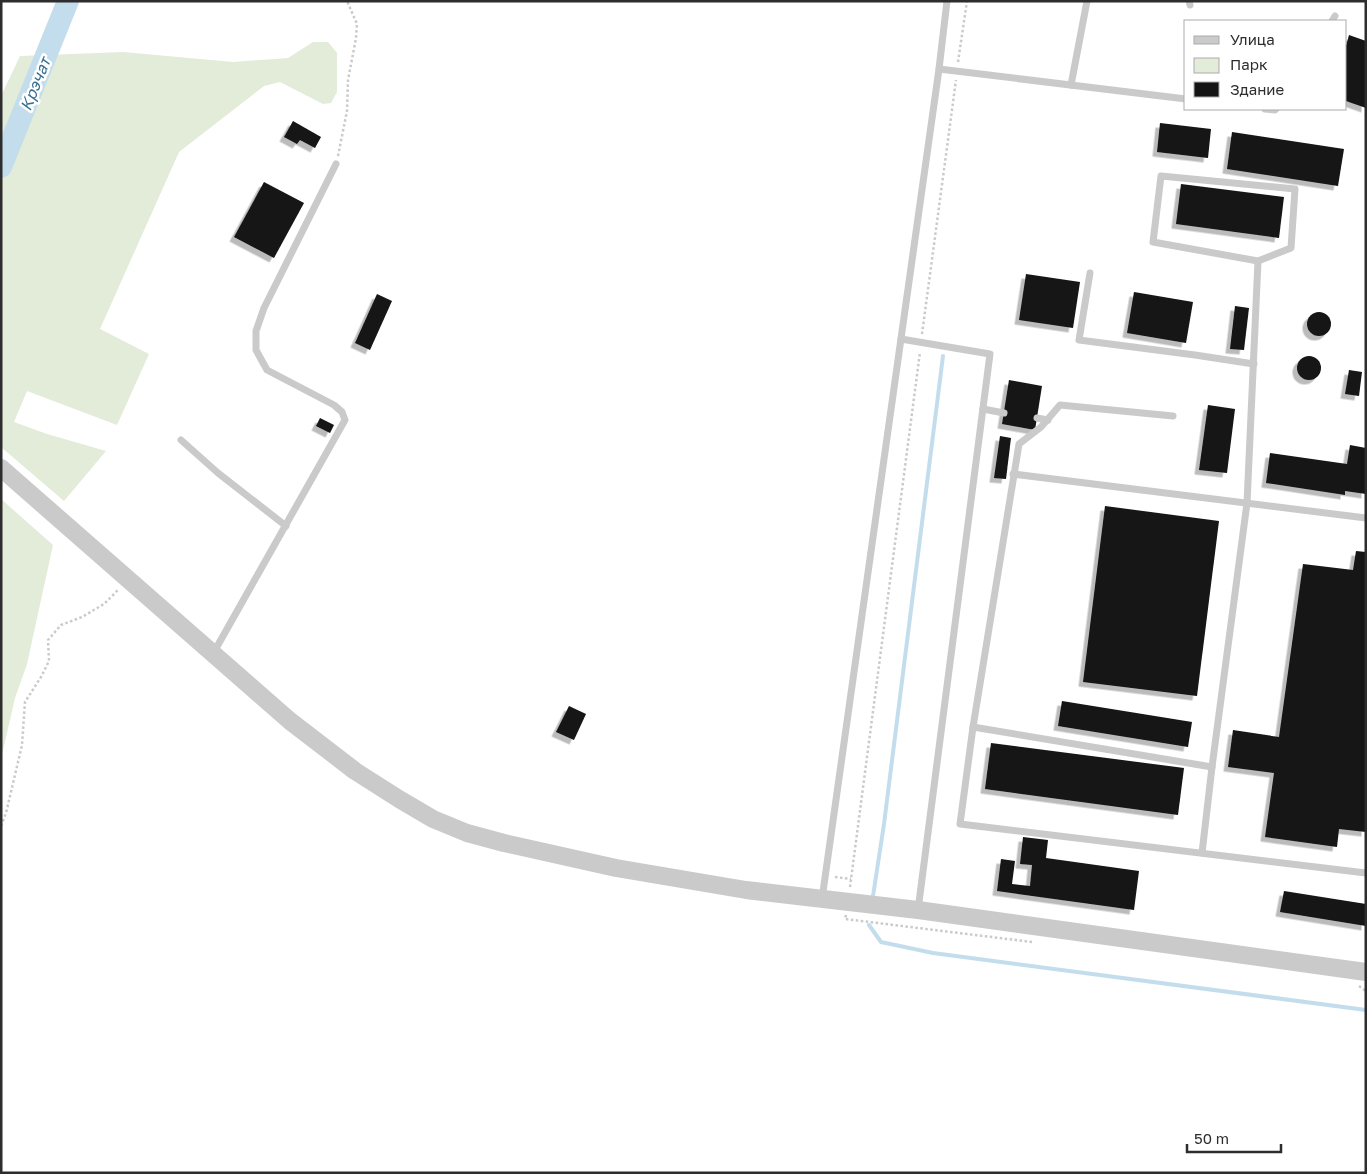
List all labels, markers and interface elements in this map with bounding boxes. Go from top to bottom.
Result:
legend [1184,20,1347,110]
text: Улица [1230,30,1275,48]
water label: Крэчат [15,53,55,113]
text: Парк [1230,55,1268,73]
text: Здание [1230,80,1284,98]
scale bar [1187,1122,1281,1154]
text: 50 m [1194,1129,1229,1147]

